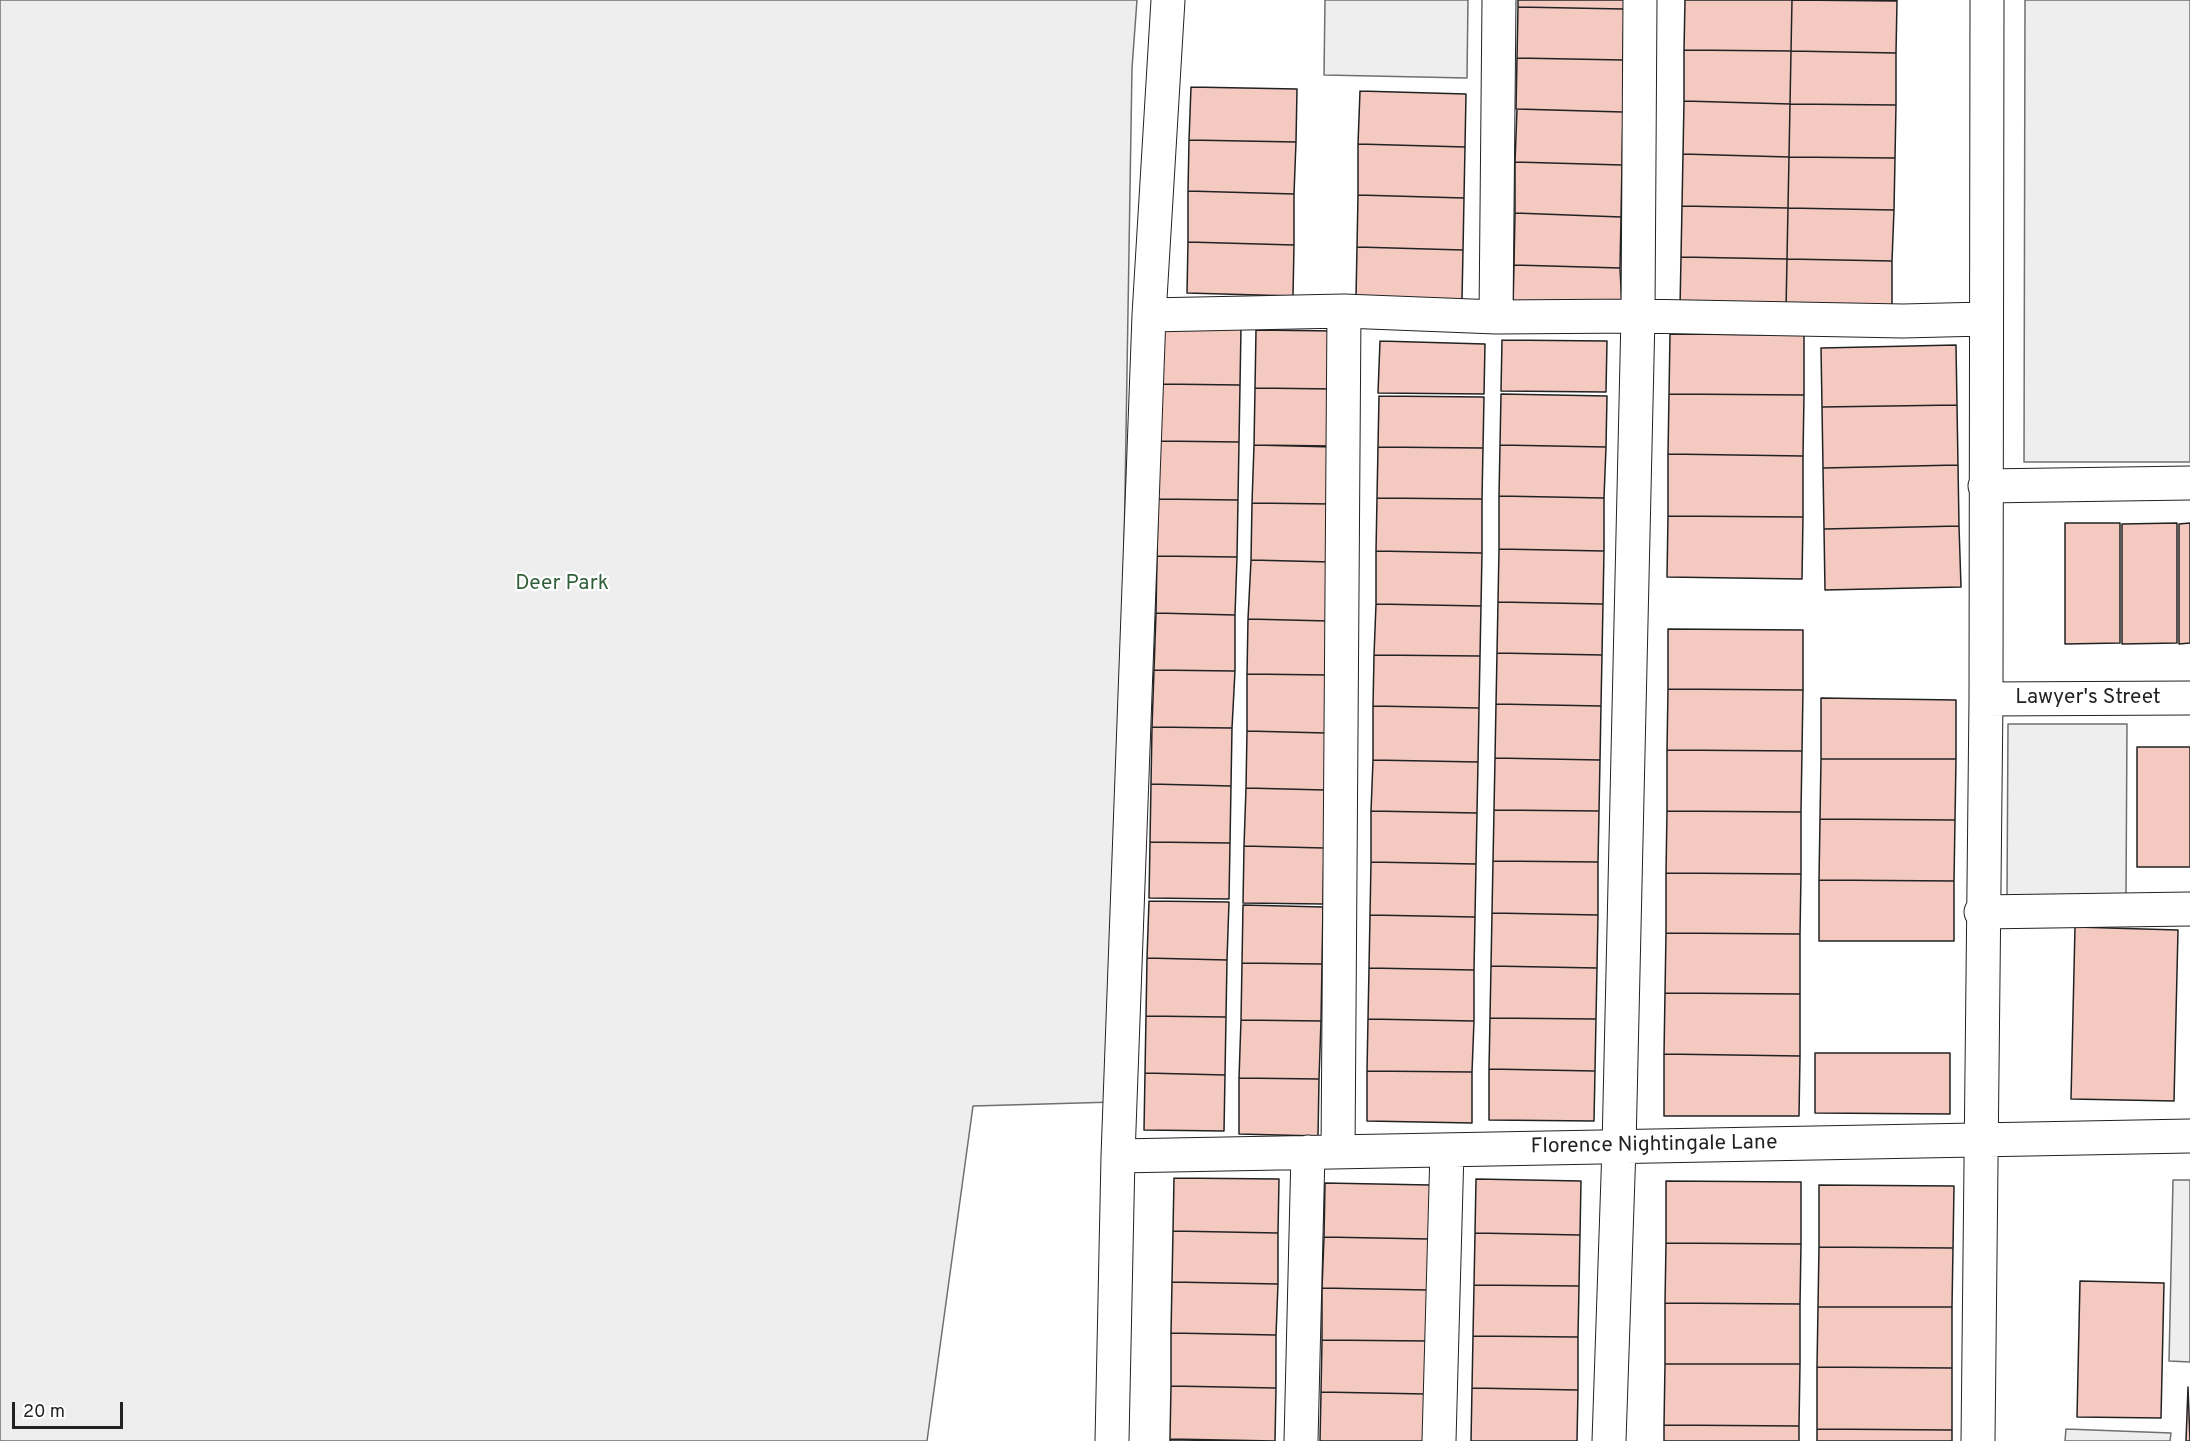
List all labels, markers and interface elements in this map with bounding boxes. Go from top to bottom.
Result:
park label: Deer Park [515,572,609,598]
street label: Lawyer's Street [2015,686,2161,712]
street label: Florence Nightingale Lane [1530,1131,1778,1161]
scale bar [15,1390,126,1428]
text: 20 m [23,1401,65,1424]

